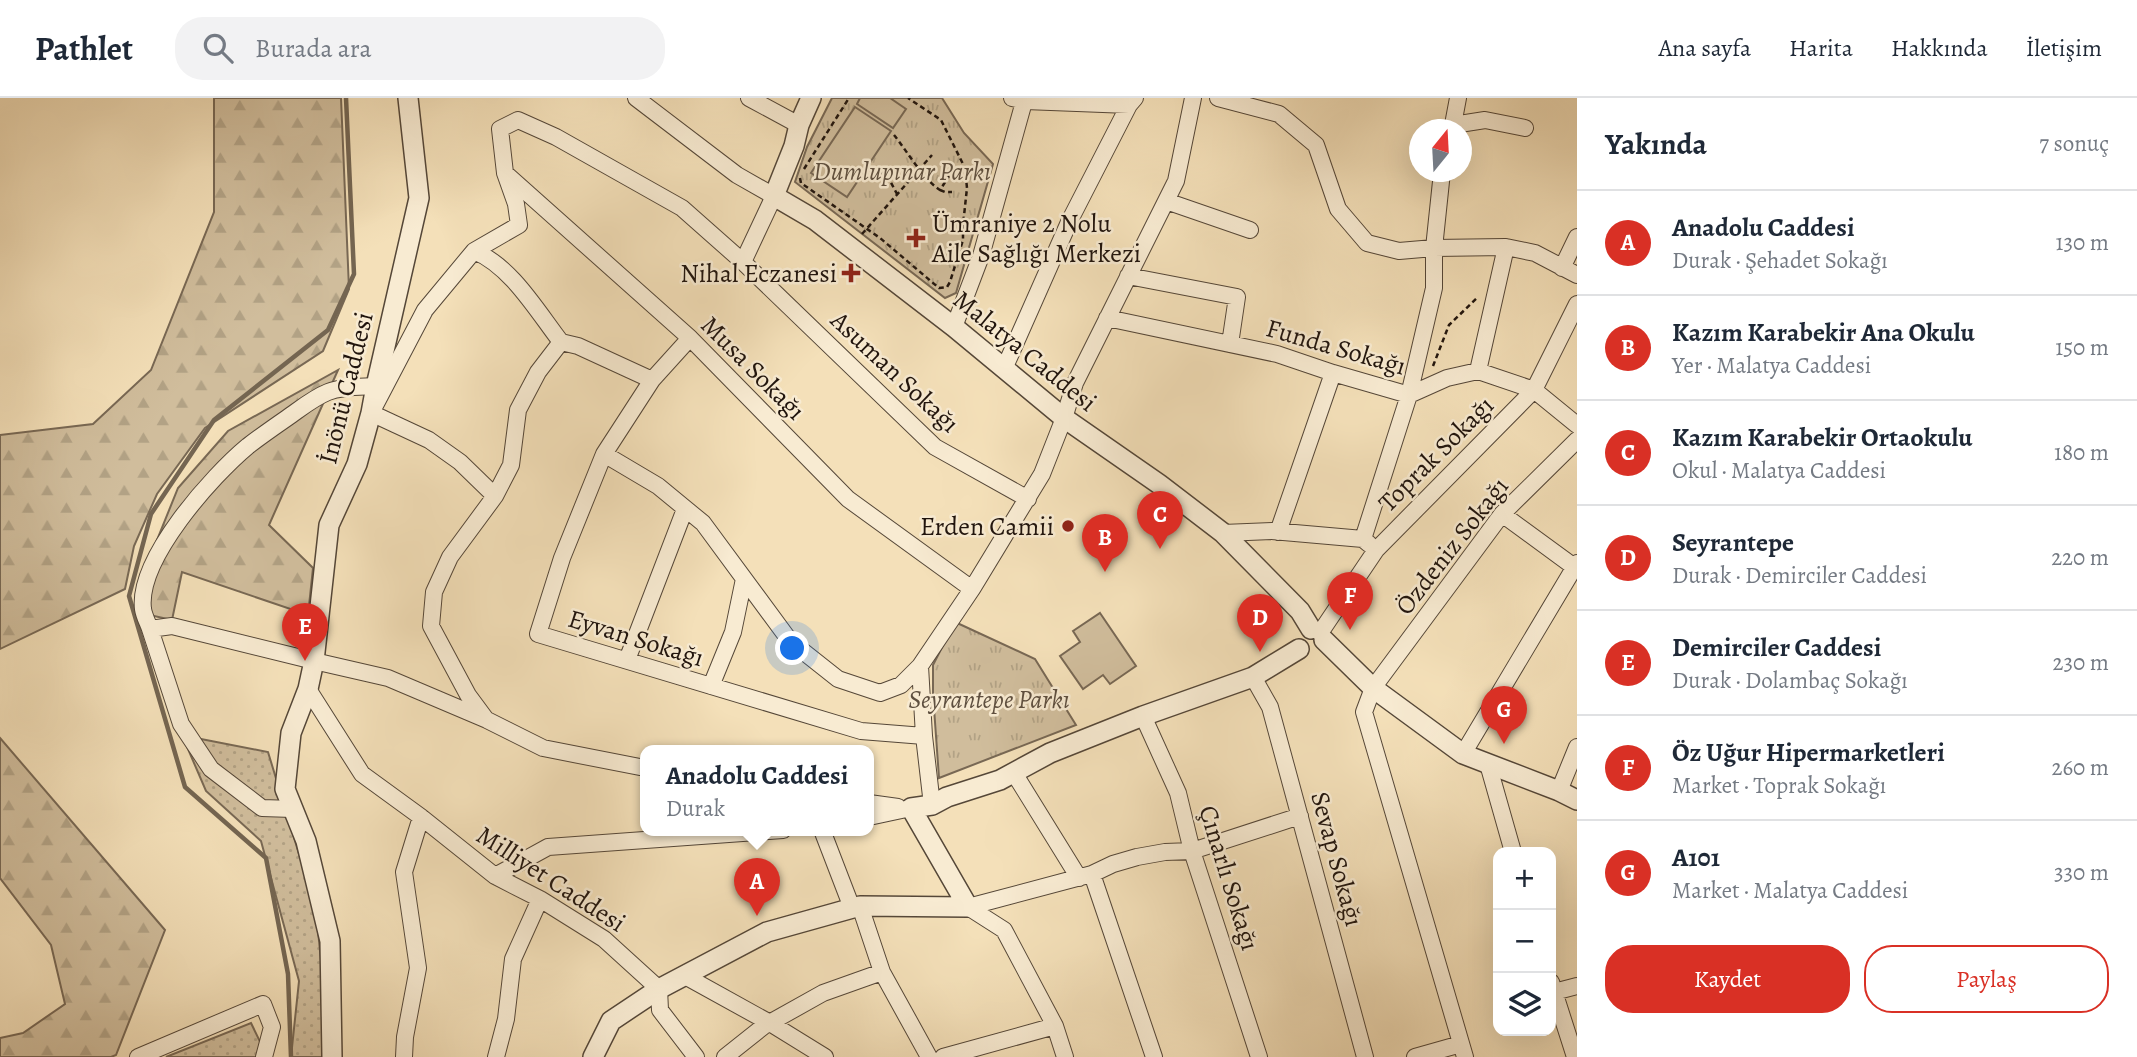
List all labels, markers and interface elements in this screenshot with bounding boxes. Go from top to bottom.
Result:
search box [175,17,665,80]
text: Pathlet [35,26,133,71]
icon: search [199,29,237,67]
text: Burada ara [255,31,372,66]
text: Ana sayfa [1659,32,1751,64]
text: Harita [1789,32,1853,64]
text: Hakkında [1891,32,1988,64]
text: İletişim [2026,32,2102,64]
north arrow [1409,119,1472,182]
text: Yakında [1605,124,1707,164]
text: 7 sonuç [2039,128,2109,159]
park label: Dumlupınar Parkı [813,154,991,189]
place label: Ümraniye 2 Nolu Aile Sağlığı Merkezi [931,206,1141,271]
text: Anadolu Caddesi [1672,210,1855,245]
text: A [1621,227,1635,258]
text: 130 m [2056,227,2109,258]
marker: Ümraniye 2 Nolu Aile Sağlığı Merkezi [906,228,926,248]
text: Durak · Şehadet Sokağı [1672,245,1888,276]
place label: Nihal Eczanesi [680,256,837,291]
marker: Nihal Eczanesi [843,265,859,281]
street label: Malatya Caddesi [946,282,1104,420]
street label: Asuman Sokağı [822,303,967,441]
street label: İnönü Caddesi [310,308,382,468]
street label: Musa Sokağı [693,308,813,428]
street label: Funda Sokağı [1262,310,1410,384]
text: Kazım Karabekir Ana Okulu [1672,315,1975,350]
text: B [1621,332,1635,363]
text: 150 m [2055,332,2109,363]
text: Yer · Malatya Caddesi [1672,350,1871,381]
street label: Toprak Sokağı [1370,388,1502,520]
text: Kazım Karabekir Ortaokulu [1672,420,1972,455]
text: C [1621,437,1635,468]
text: 180 m [2054,437,2109,468]
text: Okul · Malatya Caddesi [1672,455,1886,486]
street label: Özdeniz Sokağı [1387,470,1517,622]
pin: C [1137,491,1183,549]
place label: Erden Camii [920,509,1054,544]
pin: B [1082,514,1128,572]
marker: Erden Camii [1060,518,1076,534]
text: Seyrantepe [1672,525,1794,560]
text: D [1620,542,1636,573]
text: 220 m [2051,542,2109,573]
text: Durak · Demirciler Caddesi [1672,560,1927,591]
pin: F [1327,572,1373,630]
pin: D [1237,594,1283,652]
street label: Eyvan Sokağı [564,601,708,675]
pin: E [282,603,328,661]
text: Demirciler Caddesi [1672,630,1881,665]
your location [775,631,809,665]
text: E [1621,647,1635,678]
text: 230 m [2053,647,2109,678]
text: Durak · Dolambaç Sokağı [1672,665,1908,696]
park label: Seyrantepe Parkı [908,682,1070,717]
pin: G [1481,686,1527,744]
text: Öz Uğur Hipermarketleri [1672,735,1945,770]
popup [640,745,874,836]
text: F [1622,752,1634,783]
text: 260 m [2051,752,2109,783]
text: Anadolu Caddesi [666,758,848,793]
text: Market · Toprak Sokağı [1672,770,1886,801]
street label: Sevap Sokağı [1302,788,1372,930]
text: Durak [666,793,725,824]
street label: Çınarlı Sokağı [1190,801,1268,955]
street label: Milliyet Caddesi [470,818,632,940]
text: A101 [1672,840,1720,875]
map controls [1493,847,1556,1036]
button: + [1493,847,1556,910]
text: G [1620,857,1636,888]
text: 330 m [2054,857,2109,888]
pin: A [734,858,780,916]
text: Market · Malatya Caddesi [1672,875,1908,906]
button: − [1493,910,1556,973]
button: Kaydet [1605,945,1850,1013]
button: Paylaş [1864,945,2109,1013]
button: layers [1493,973,1556,1036]

